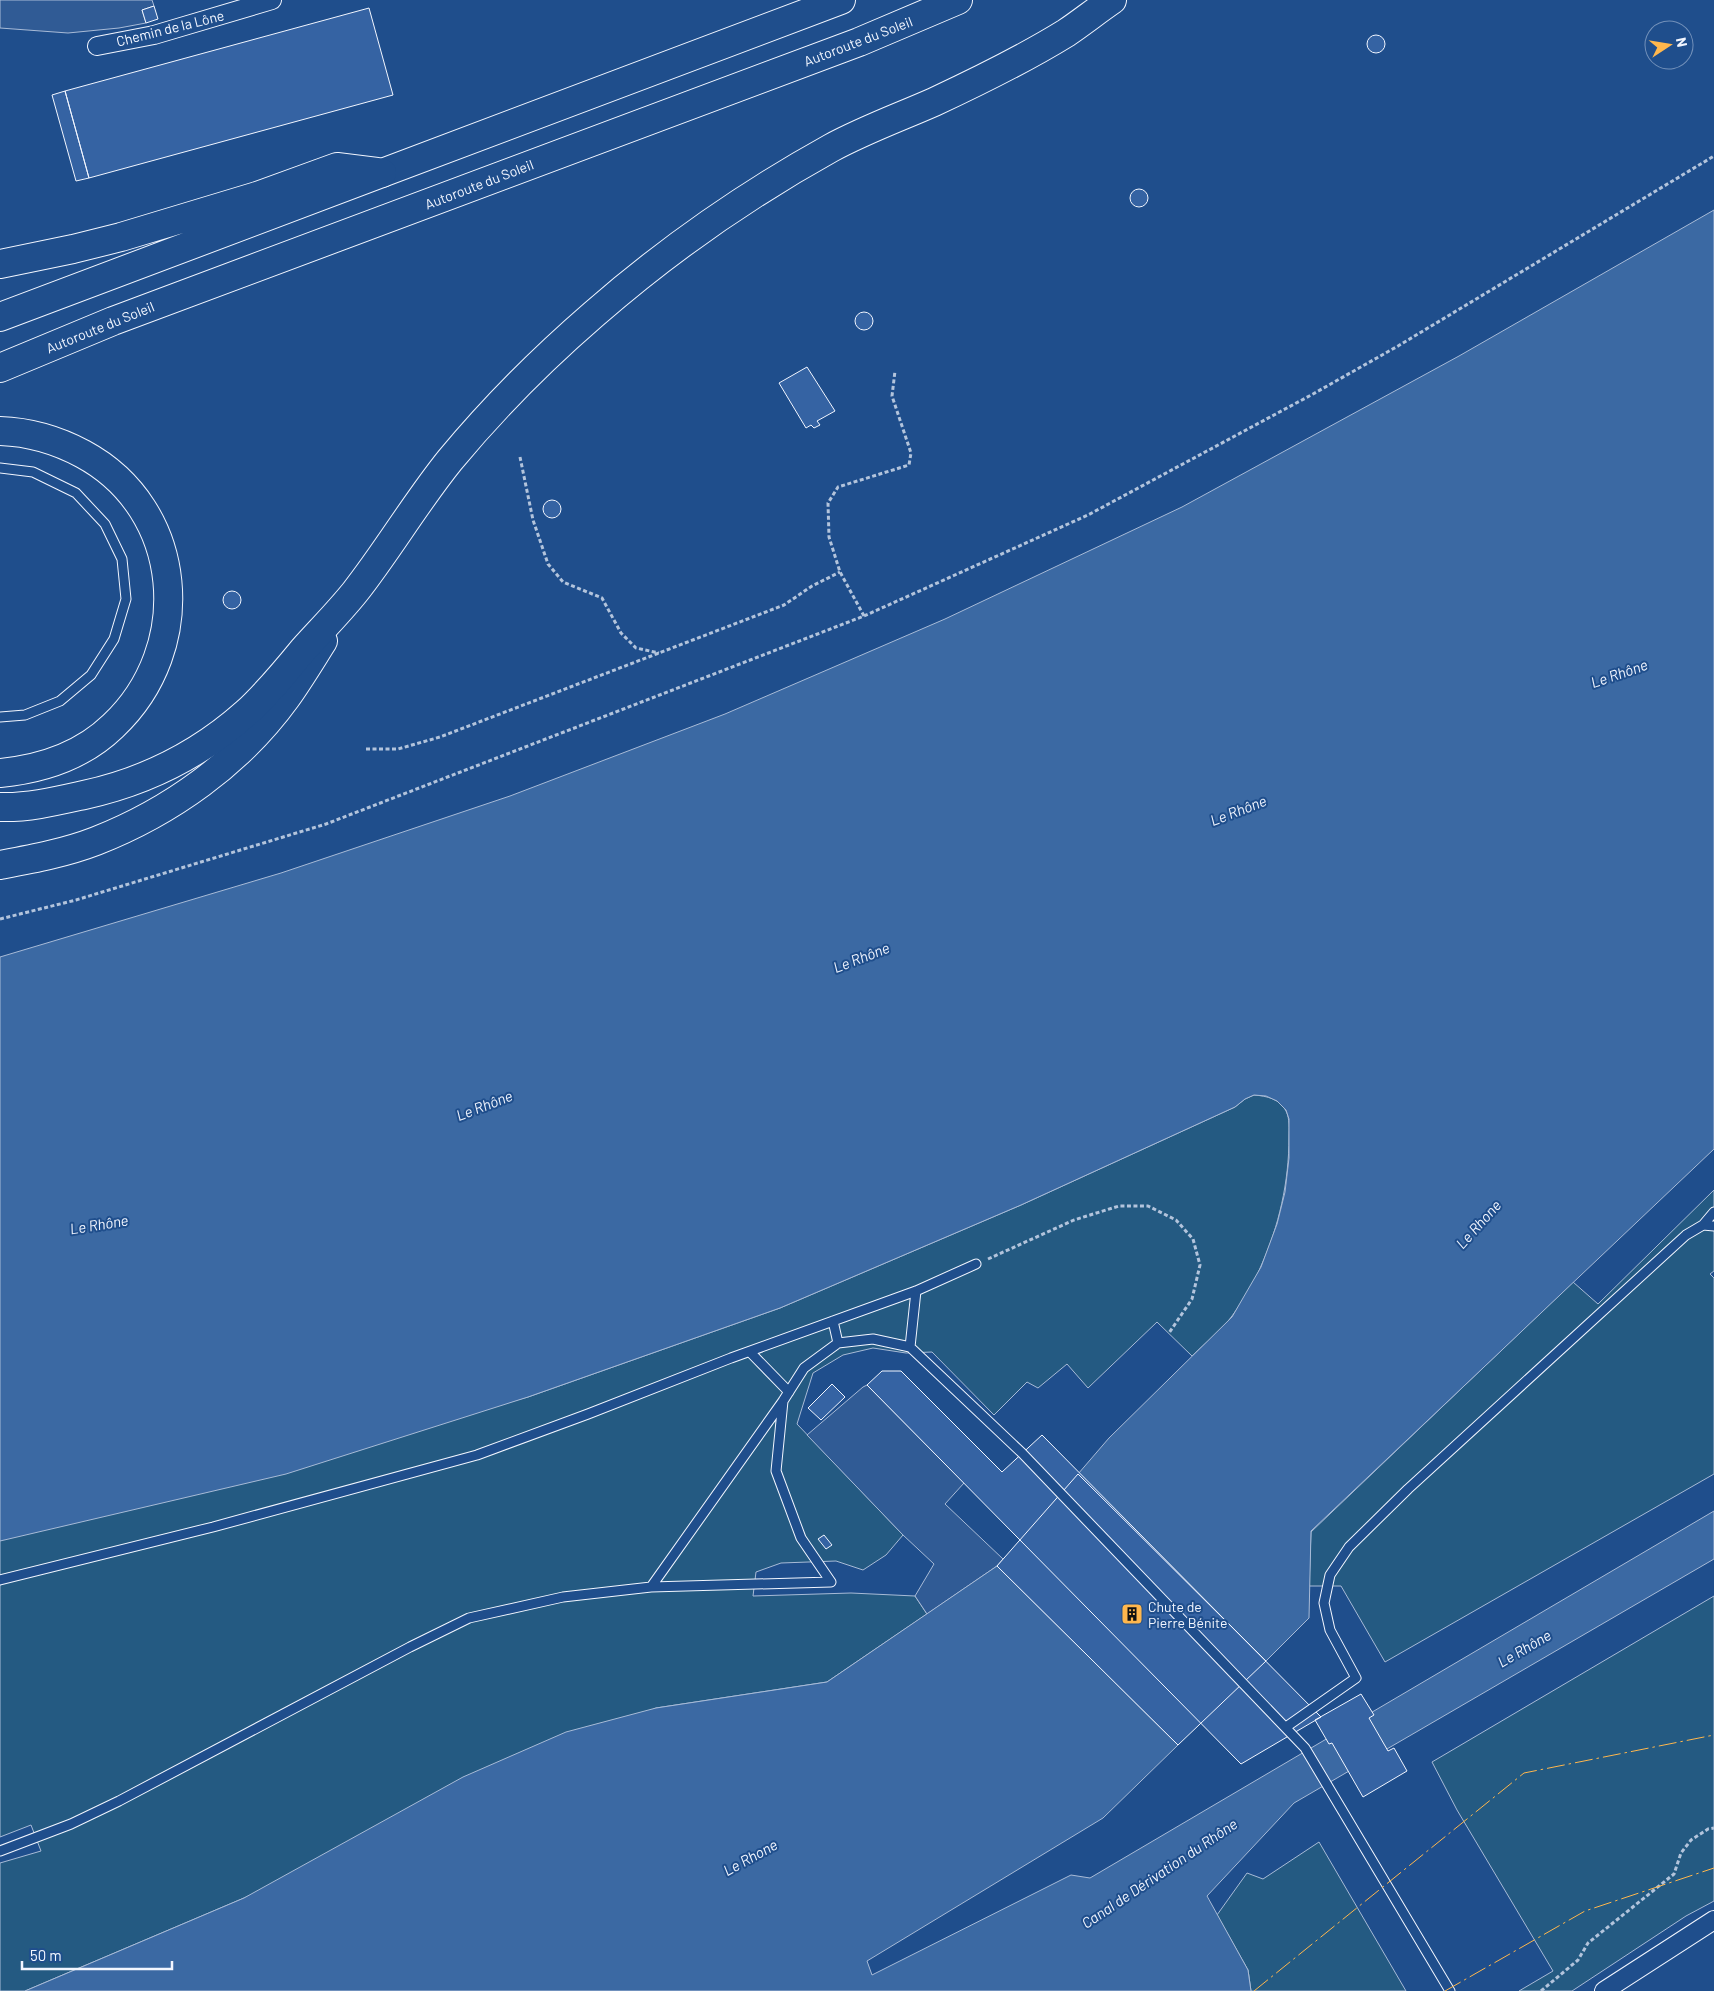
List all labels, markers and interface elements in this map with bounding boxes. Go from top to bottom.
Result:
street label: Chemin de la Lône [114,6,226,50]
street label: Autoroute du Soleil [801,12,915,70]
north arrow [1644,20,1694,70]
text: N [1673,36,1691,49]
street label: Autoroute du Soleil [422,155,536,213]
street label: Autoroute du Soleil [43,298,157,356]
water label: Le Rhône [1588,655,1650,691]
water label: Le Rhône [1207,791,1269,829]
water label: Le Rhône [830,938,892,976]
water label: Le Rhône [453,1086,515,1124]
water label: Le Rhone [1452,1196,1505,1252]
water label: Le Rhône [69,1210,130,1237]
place label: Chute de Pierre Bénite [1148,1598,1227,1631]
building icon: Chute de Pierre Bénite [1120,1602,1144,1626]
water label: Le Rhône [1494,1625,1554,1671]
water label: Canal de Dérivation du Rhône [1078,1814,1240,1932]
water label: Le Rhone [720,1835,780,1879]
scale bar [22,1938,172,1970]
text: 50 m [30,1946,62,1964]

